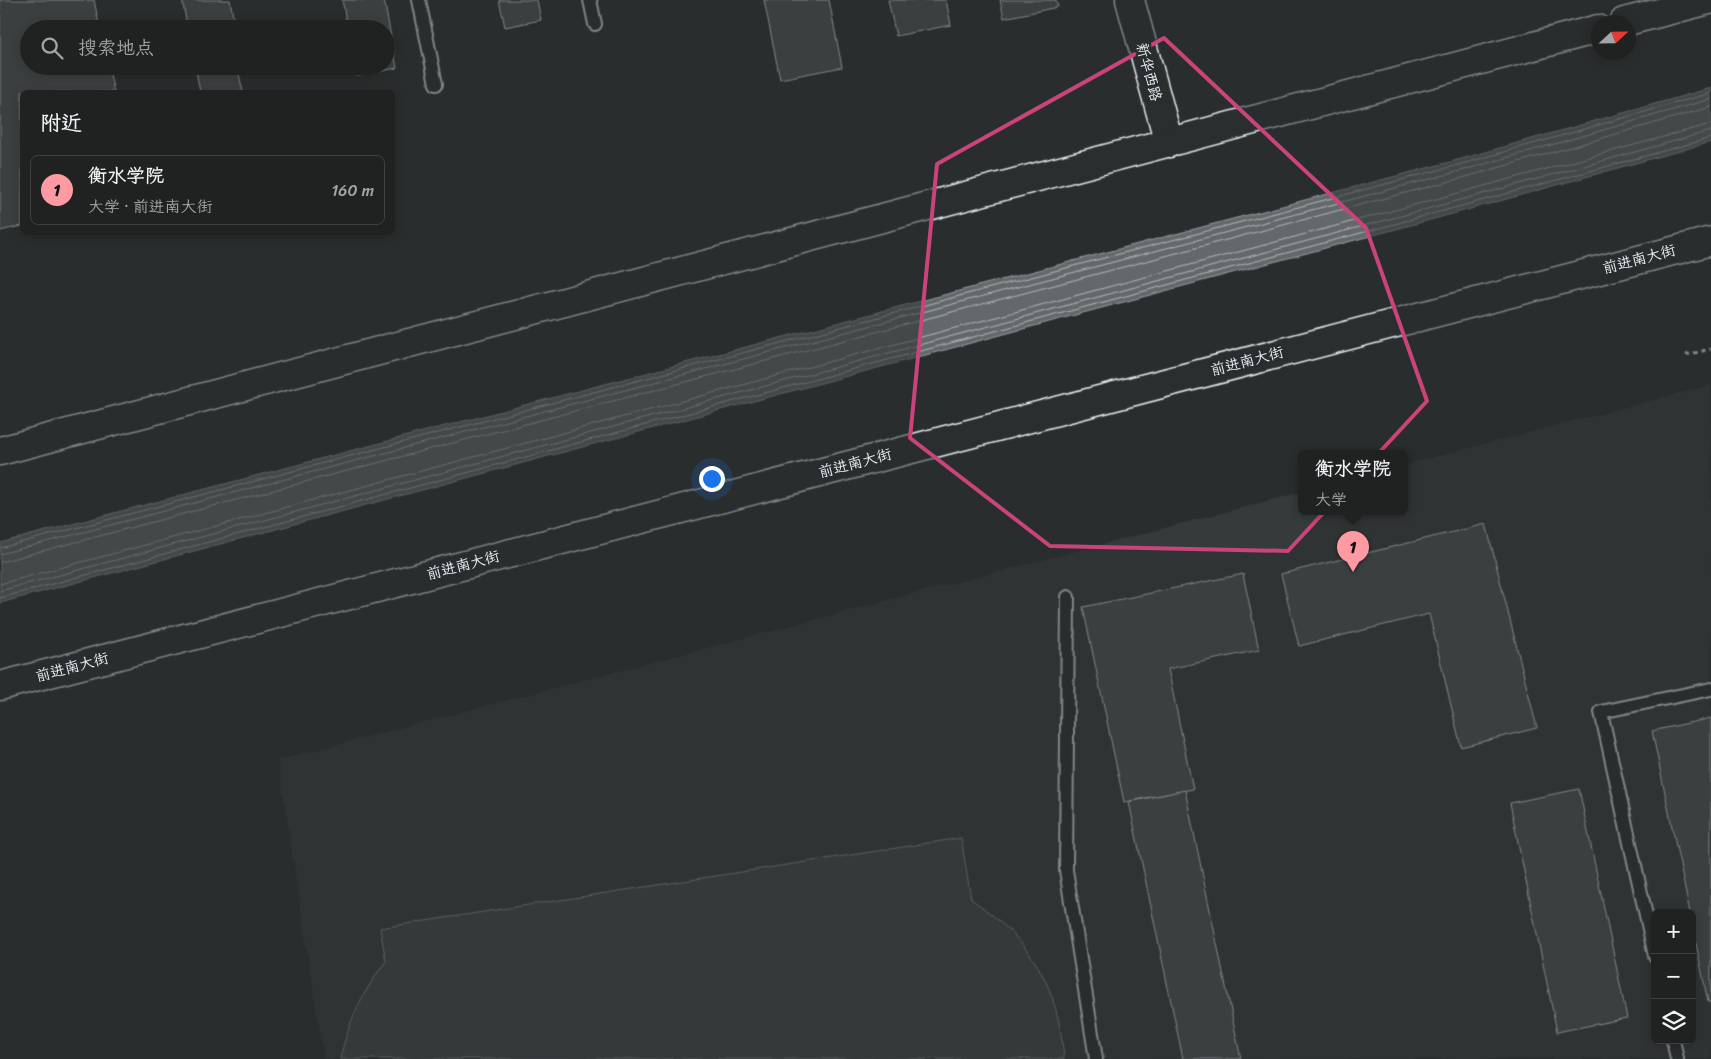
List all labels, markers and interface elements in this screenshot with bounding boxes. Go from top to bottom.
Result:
north arrow [1591,15,1636,60]
search box [20,20,395,75]
text: 搜索地点 [78,31,154,64]
icon: search [38,34,66,62]
street label: 新华西路 [1129,40,1169,104]
text: 附近 [40,104,82,142]
text: 衡水学院 [88,159,164,192]
text: 1 [54,176,60,205]
text: 160 m [331,176,374,205]
text: 大学 · 前进南大街 [88,192,213,221]
street label: 前进南大街 [1599,237,1679,281]
street label: 前进南大街 [1207,339,1287,383]
street label: 前进南大街 [815,441,895,485]
popup [1298,450,1408,515]
text: 衡水学院 [1315,452,1391,485]
your location [699,466,725,492]
text: 大学 [1315,485,1347,514]
pin: 1 [1337,531,1369,572]
street label: 前进南大街 [423,543,503,587]
street label: 前进南大街 [32,645,112,689]
map controls [1651,909,1696,1044]
button: + [1651,909,1696,954]
button: − [1651,954,1696,999]
button: layers [1651,999,1696,1044]

